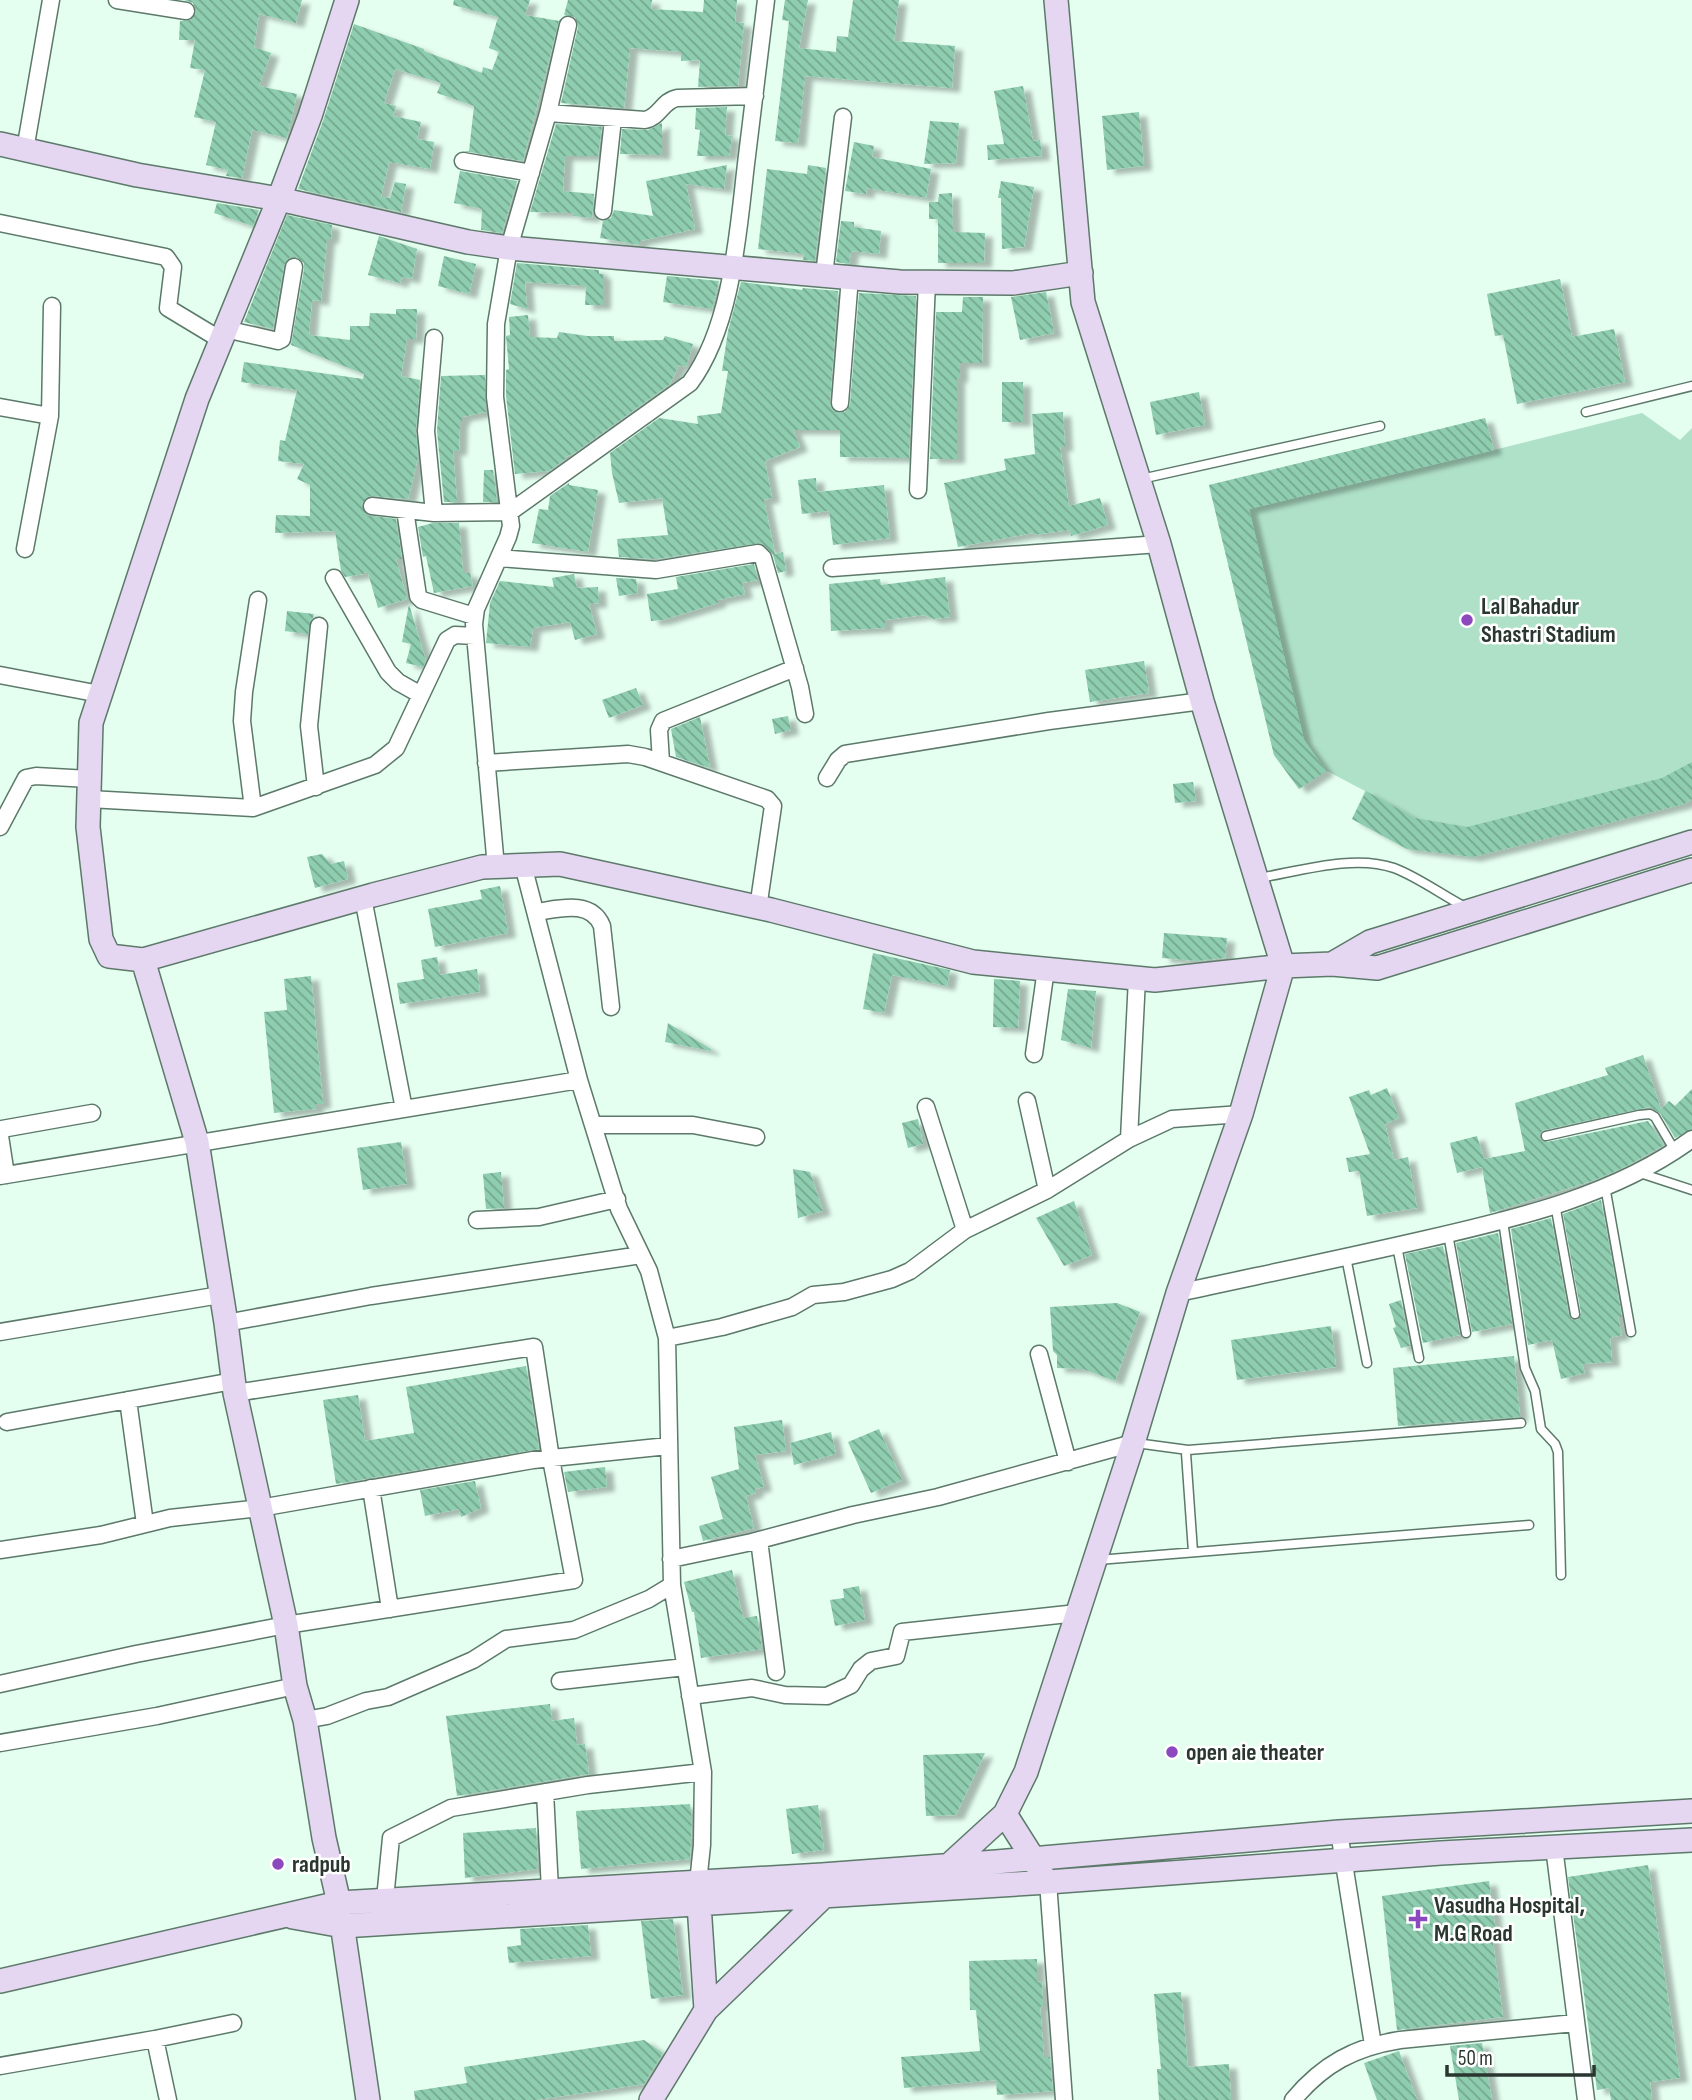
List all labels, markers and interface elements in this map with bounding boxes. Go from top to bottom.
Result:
place label: Lal Bahadur Shastri Stadium [1481,592,1616,649]
marker: Lal Bahadur Shastri Stadium [1459,612,1475,628]
place label: open aie theater [1186,1738,1325,1767]
marker: open aie theater [1164,1744,1180,1760]
place label: radpub [292,1850,351,1879]
marker: radpub [270,1856,286,1872]
place label: Vasudha Hospital, M.G Road [1434,1891,1585,1948]
marker: Vasudha Hospital, M.G Road [1408,1909,1428,1929]
scale bar [1447,2034,1594,2078]
text: 50 m [1458,2046,1493,2071]

